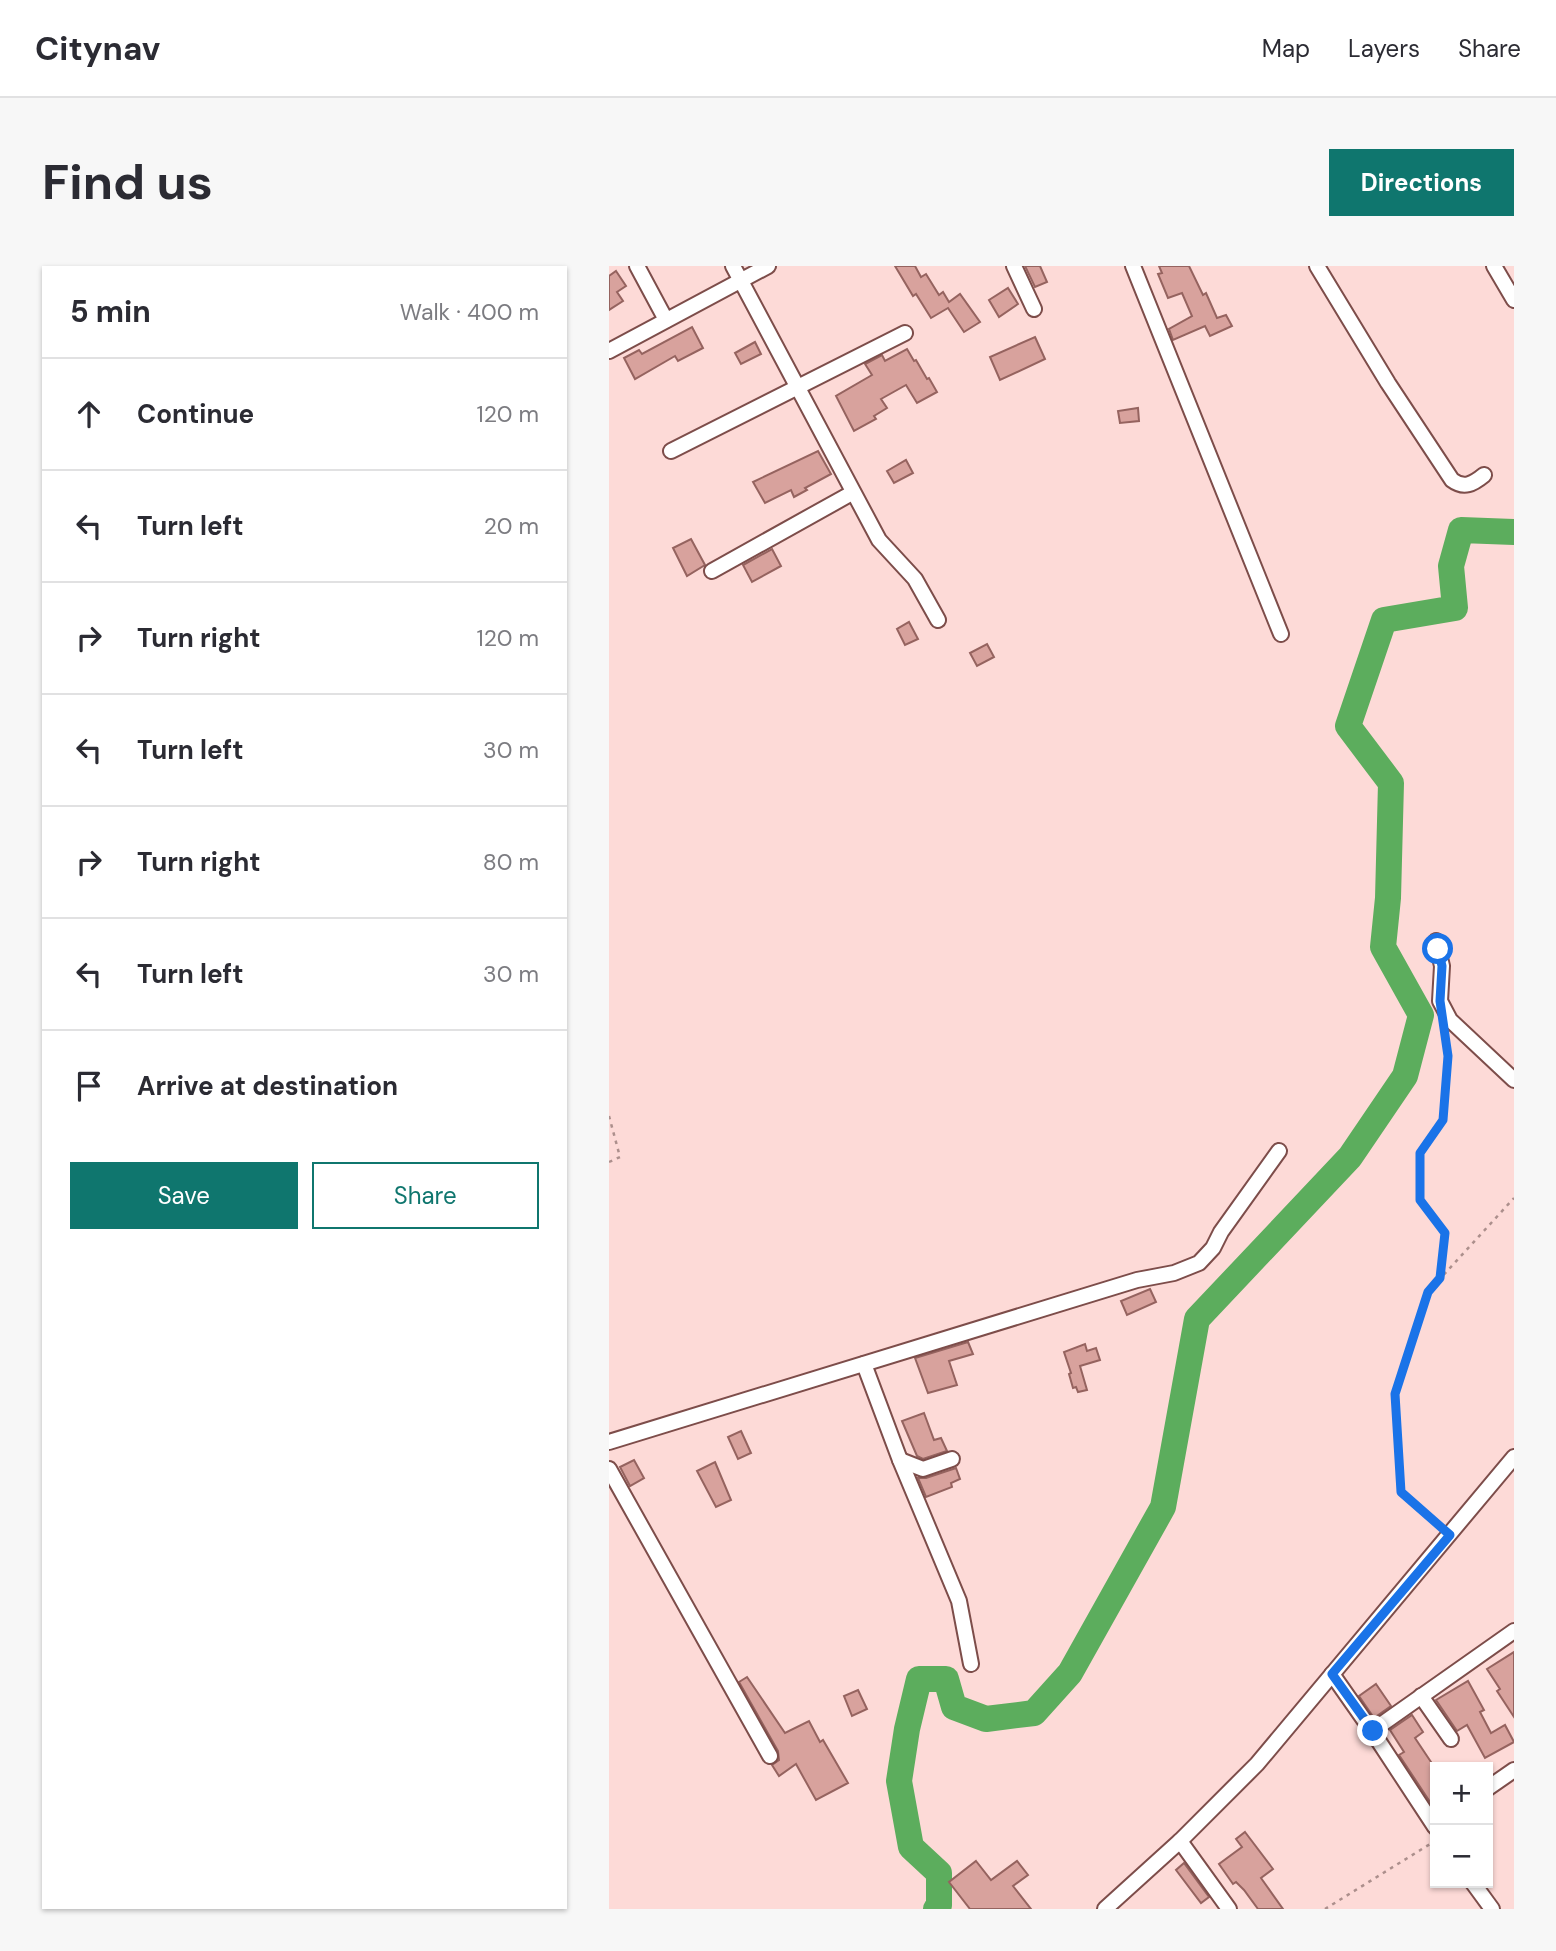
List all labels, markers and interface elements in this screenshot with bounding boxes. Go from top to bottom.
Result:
text: Citynav [35,27,160,70]
text: Map [1262,33,1310,64]
text: Layers [1348,33,1420,64]
text: Share [1458,33,1521,64]
button: Directions [1329,149,1514,216]
text: Find us [42,150,213,214]
text: 5 min [70,292,151,331]
text: Walk · 400 m [400,297,539,327]
icon: ahead [70,395,108,433]
text: Continue [137,397,254,431]
text: 120 m [476,399,539,429]
icon: left [70,507,108,545]
text: Turn left [137,509,244,543]
text: 20 m [484,511,539,541]
icon: right [70,619,108,657]
text: Turn right [137,621,261,655]
text: 120 m [476,623,539,653]
icon: left [70,731,108,769]
text: Turn left [137,733,244,767]
text: 30 m [483,735,539,765]
icon: right [70,843,108,881]
text: Turn right [137,845,261,879]
text: 80 m [483,847,539,877]
route start [1422,933,1453,964]
icon: left [70,955,108,993]
text: Turn left [137,957,244,991]
text: 30 m [483,959,539,989]
icon: arrive [70,1067,108,1105]
text: Arrive at destination [137,1069,398,1103]
button: Save [70,1162,298,1229]
button: Share [312,1162,539,1229]
route end [1357,1715,1388,1746]
map controls [1430,1762,1493,1888]
button: + [1430,1762,1493,1825]
button: − [1430,1825,1493,1888]

